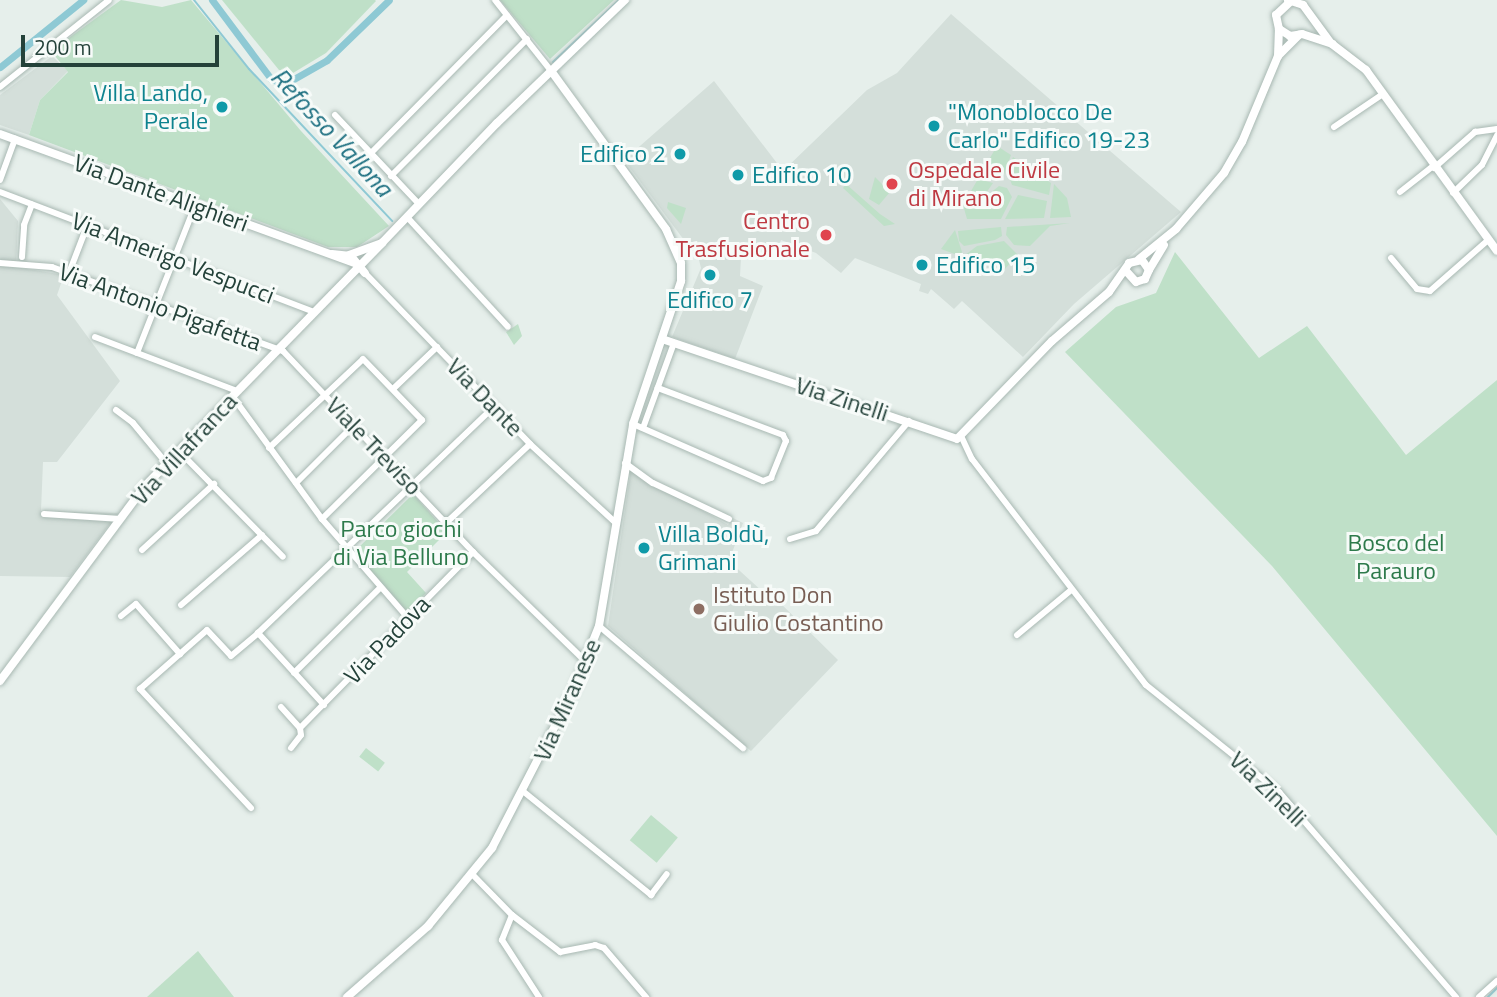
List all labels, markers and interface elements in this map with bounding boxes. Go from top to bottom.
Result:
scale bar [24,21,222,65]
text: 200 m [34,31,91,63]
water label: Refosso Vallona [265,61,399,203]
place label: Villa Lando, Perale [93,79,208,135]
place label: "Monoblocco De Carlo" Edifico 19-23 [948,98,1150,154]
marker: Villa Lando, Perale [214,99,230,115]
marker: "Monoblocco De Carlo" Edifico 19-23 [926,118,942,134]
place label: Edifico 2 [580,140,666,168]
marker: Edifico 2 [672,146,688,162]
street label: Via Dante Alighieri [70,148,252,238]
place label: Ospedale Civile di Mirano [908,156,1060,212]
place label: Edifico 10 [752,161,851,189]
marker: Edifico 10 [730,167,746,183]
marker: Ospedale Civile di Mirano [882,174,902,194]
street label: Via Amerigo Vespucci [68,206,278,310]
place label: Centro Trasfusionale [676,207,810,263]
marker: Centro Trasfusionale [816,225,836,245]
place label: Edifico 15 [936,251,1035,279]
street label: Via Antonio Pigafetta [55,257,265,357]
marker: Edifico 15 [914,257,930,273]
marker: Edifico 7 [702,267,718,283]
place label: Edifico 7 [667,286,753,314]
street label: Via Dante [441,352,529,442]
street label: Via Zinelli [792,370,892,428]
street label: Via Villafranca [125,387,243,511]
street label: Viale Treviso [320,391,428,501]
park label: Parco giochi di Via Belluno [333,515,469,571]
place label: Villa Boldù, Grimani [658,520,769,576]
park label: Bosco del Parauro [1347,529,1445,585]
marker: Villa Boldù, Grimani [636,540,652,556]
place label: Istituto Don Giulio Costantino [713,581,884,637]
street label: Via Padova [338,590,436,690]
marker: Istituto Don Giulio Costantino [691,601,707,617]
street label: Via Miranese [527,635,607,765]
street label: Via Zinelli [1223,745,1313,833]

